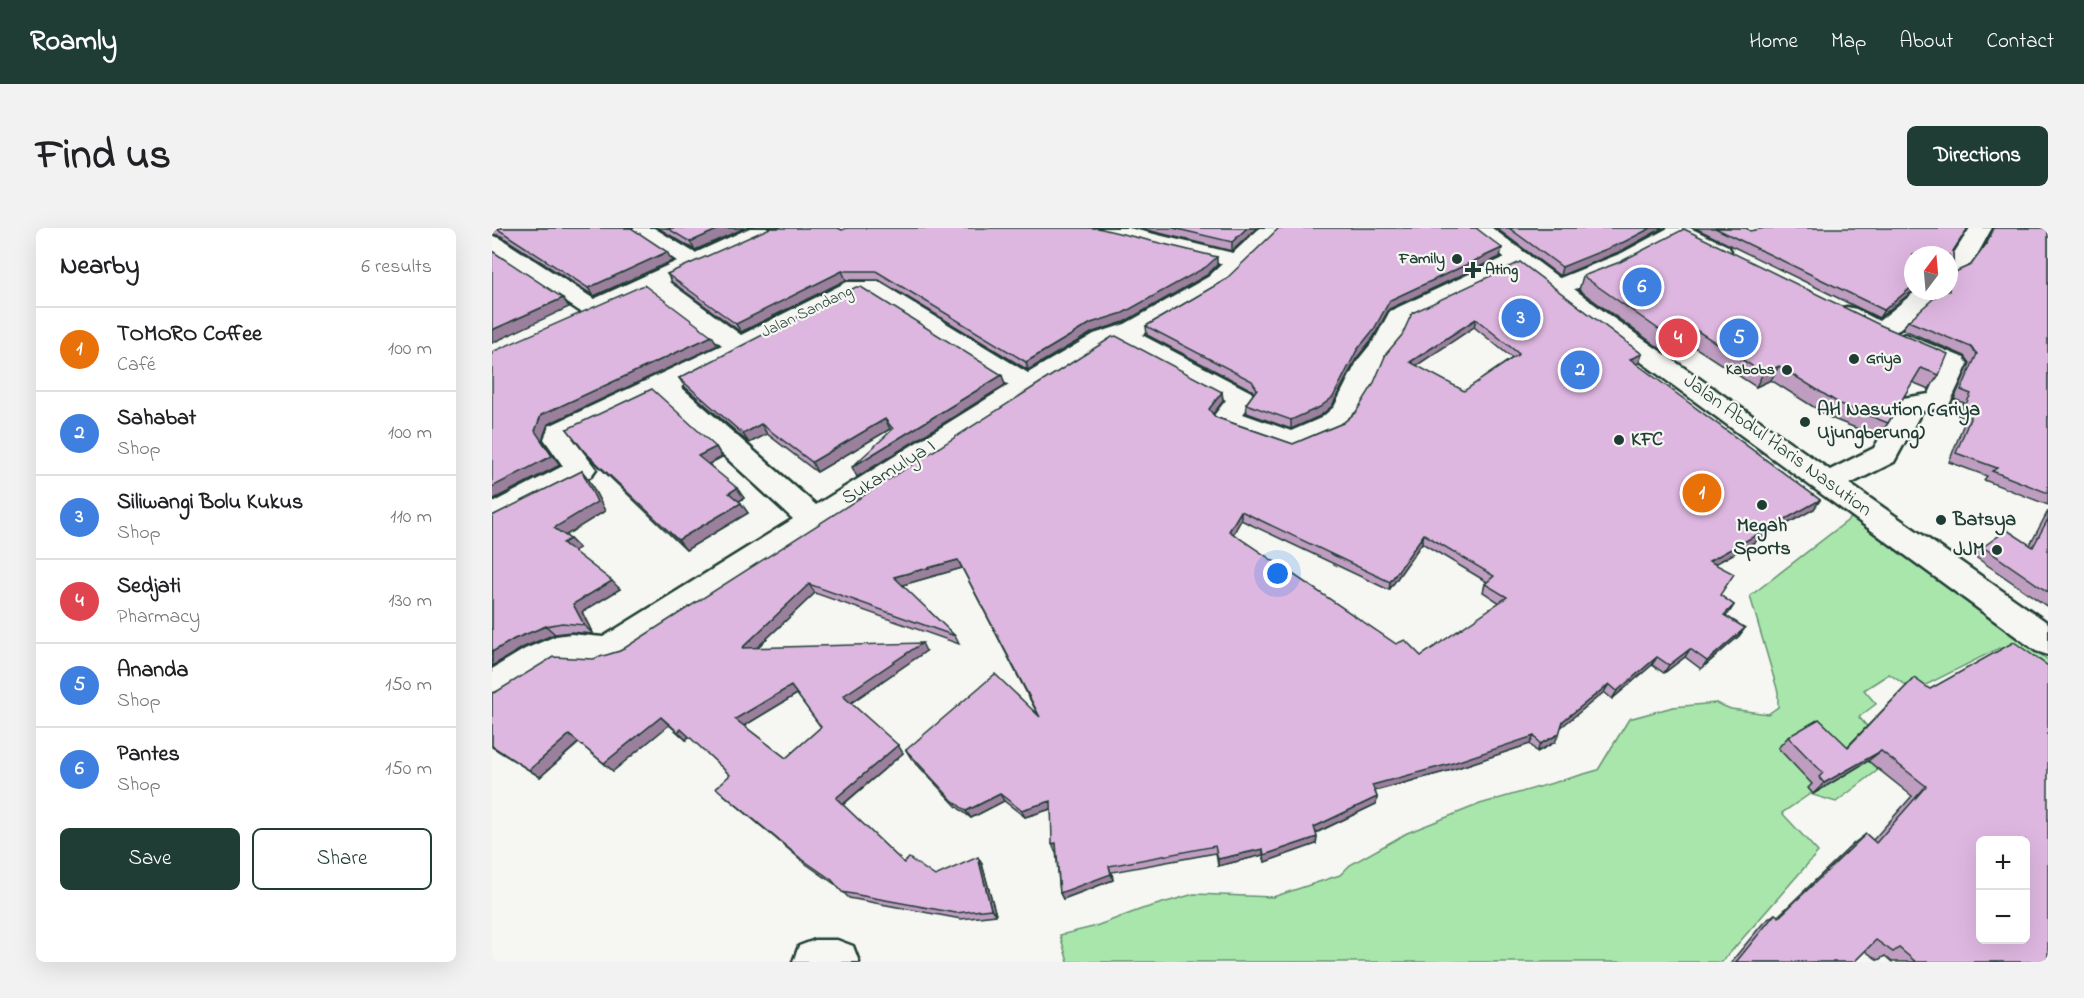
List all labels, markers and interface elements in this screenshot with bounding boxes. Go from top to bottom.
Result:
text: Roamly [30,22,117,63]
text: Home [1749,27,1798,57]
text: Map [1831,27,1866,57]
text: About [1899,27,1953,57]
text: Contact [1986,27,2054,57]
text: Find us [36,126,171,187]
button: Directions [1907,126,2048,186]
north arrow [1904,246,1958,300]
place label: Family [1398,247,1445,272]
text: Nearby [60,248,139,286]
marker: Family [1450,252,1464,266]
text: 6 results [361,253,432,282]
place label: Ating [1485,258,1518,283]
marker: Ating [1466,263,1480,277]
pin: 6 [1622,264,1662,310]
street label: Jalan Sandang [757,279,857,345]
pin: 3 [1502,296,1540,340]
pin: 4 [1658,316,1698,360]
pin: 5 [1720,316,1758,360]
text: TOMORO Coffee [117,319,262,351]
text: 1 [76,335,83,364]
text: 100 m [388,335,432,364]
place label: Griya [1866,347,1902,372]
pin: 2 [1560,348,1600,392]
text: Café [117,351,156,380]
marker: Griya [1847,352,1861,366]
place label: Kabobs [1726,358,1775,382]
marker: Kabobs [1780,363,1794,377]
street label: Jalan Abdul Haris Nasution [1677,367,1878,525]
place label: AH Nasution (Griya Ujungberung) [1817,396,1980,449]
text: Sahabat [117,403,196,435]
marker: AH Nasution (Griya Ujungberung) [1798,415,1812,429]
text: 2 [75,419,84,448]
text: 100 m [388,419,432,448]
place label: KFC [1631,426,1663,455]
street label: Sukamulya I [837,433,941,513]
marker: KFC [1612,433,1626,447]
text: Shop [117,435,161,464]
pin: 1 [1682,470,1722,516]
text: Siliwangi Bolu Kukus [117,487,303,519]
marker: Megah Sports [1755,498,1769,512]
text: 3 [75,503,84,532]
text: 110 m [390,503,432,532]
place label: Batsya [1952,506,2016,536]
place label: Megah Sports [1733,512,1791,564]
marker: Batsya [1934,513,1948,527]
text: Shop [117,519,161,548]
place label: JJM [1953,536,1985,565]
marker: JJM [1990,543,2004,557]
your location [1263,559,1292,588]
text: Sedjati [117,571,181,603]
text: 4 [75,587,84,616]
text: 130 m [388,587,432,616]
text: Pharmacy [117,603,200,632]
text: Ananda [117,655,188,687]
text: 5 [74,671,85,700]
text: 150 m [385,671,432,700]
text: Shop [117,687,161,716]
text: Pantes [117,739,180,771]
text: 6 [75,755,84,784]
text: 150 m [385,755,432,784]
text: Shop [117,771,161,800]
button: Save [60,828,240,890]
button: Share [252,828,432,890]
map controls [1976,836,2030,944]
button: + [1976,836,2030,890]
button: − [1976,890,2030,944]

